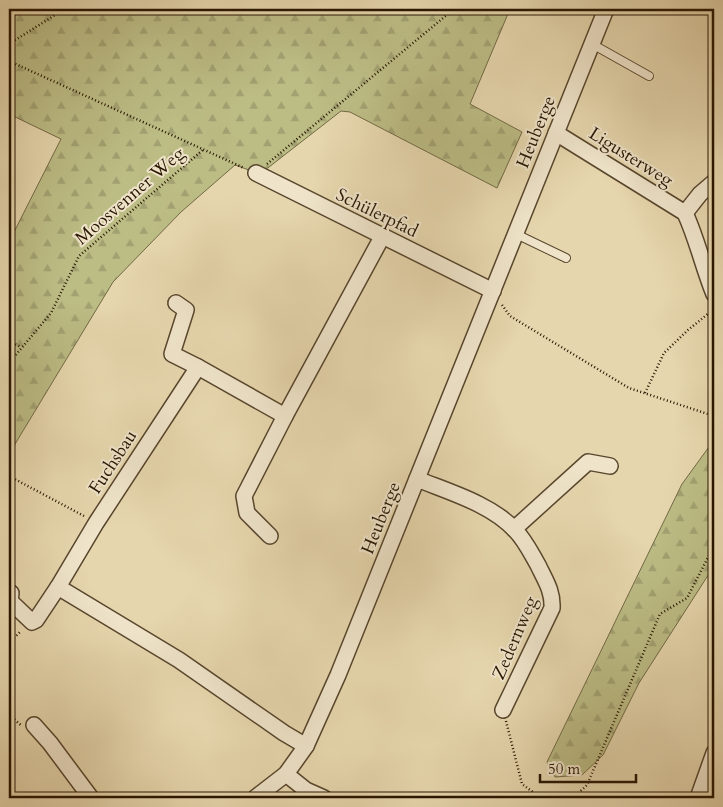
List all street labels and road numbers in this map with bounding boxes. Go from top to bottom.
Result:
street label: Heuberge [510,92,562,172]
street label: Ligusterweg [584,121,679,193]
street label: Moosvenner Weg [70,141,191,251]
street label: Schülerpfad [332,182,423,244]
street label: Fuchsbau [83,425,143,499]
street label: Heuberge [355,478,407,558]
street label: Zedernweg [486,592,544,684]

